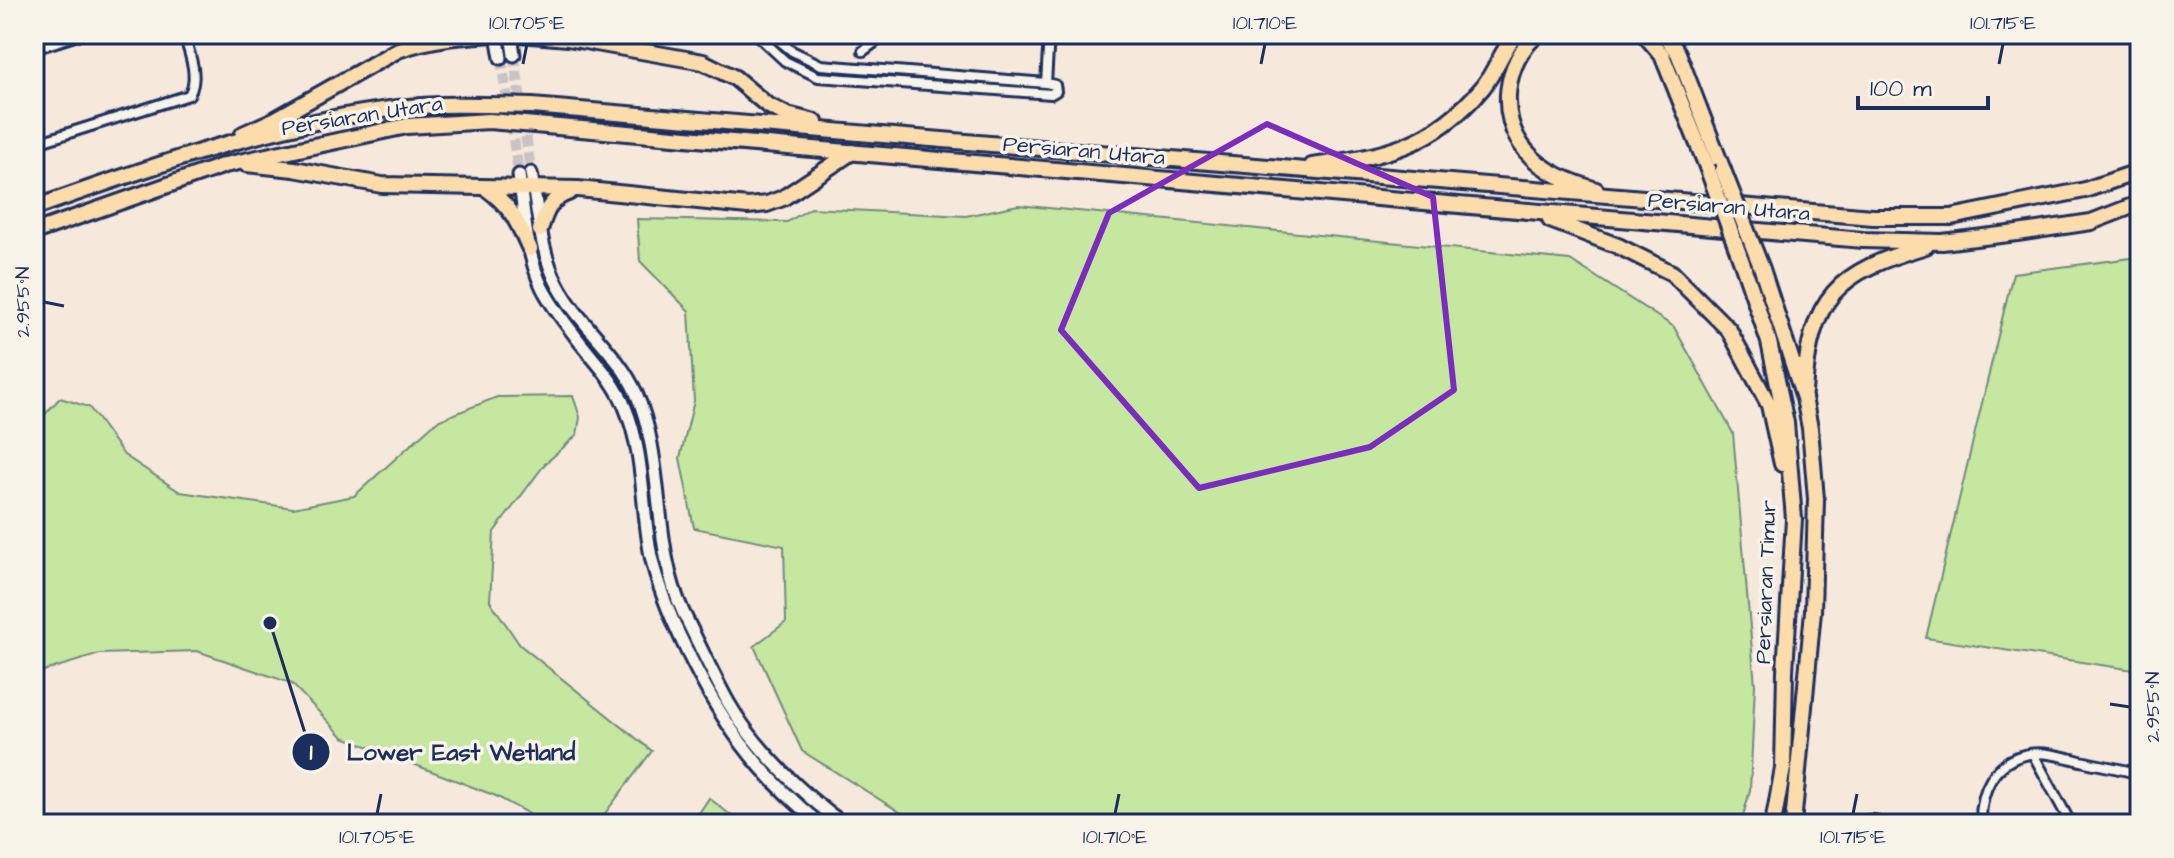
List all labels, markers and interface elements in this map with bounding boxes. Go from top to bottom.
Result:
text: 101.705°E [489,9,565,37]
text: 101.710°E [1233,9,1297,37]
text: 101.715°E [1970,9,2036,37]
scale bar [1858,60,1988,110]
text: 100 m [1870,72,1932,106]
street label: Persiaran Utara [279,88,445,144]
street label: Persiaran Utara [1002,128,1166,174]
street label: Persiaran Utara [1647,184,1811,230]
text: 2.955°N [9,267,37,337]
street label: Persiaran Timur [1748,499,1784,665]
text: 2.955°N [2139,672,2167,742]
callout: Lower East Wetland [291,728,592,776]
text: 1 [309,736,313,770]
text: Lower East Wetland [347,736,576,770]
text: 101.705°E [339,823,415,851]
text: 101.710°E [1083,823,1147,851]
text: 101.715°E [1820,823,1886,851]

